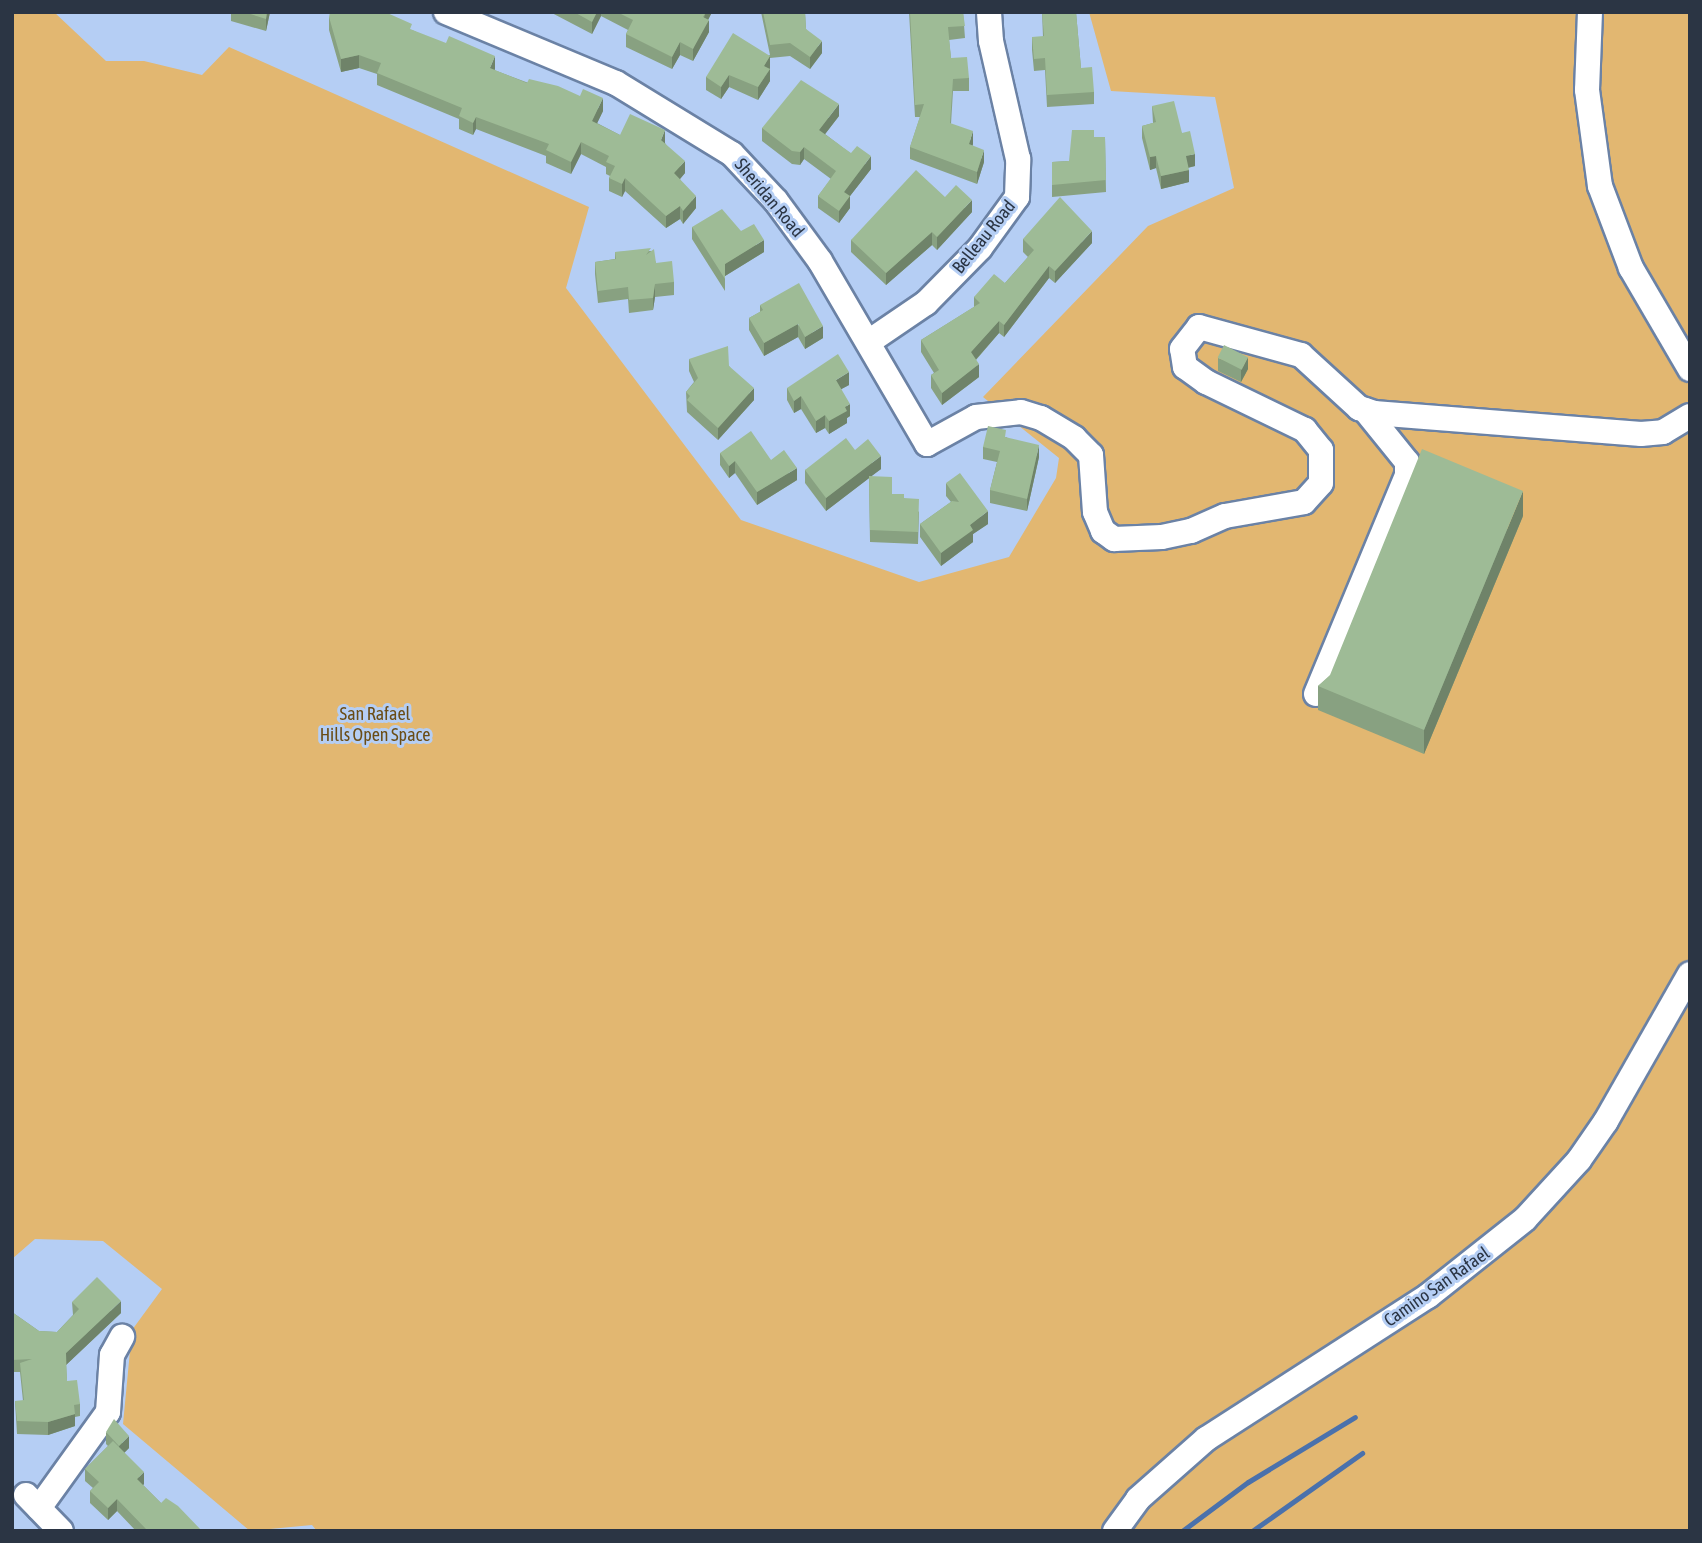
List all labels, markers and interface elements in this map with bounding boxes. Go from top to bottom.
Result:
street label: Sheridan Road [730,154,808,242]
street label: Belleau Road [948,196,1020,278]
park label: San Rafael Hills Open Space [320,704,430,746]
street label: Camino San Rafael [1380,1243,1494,1331]

